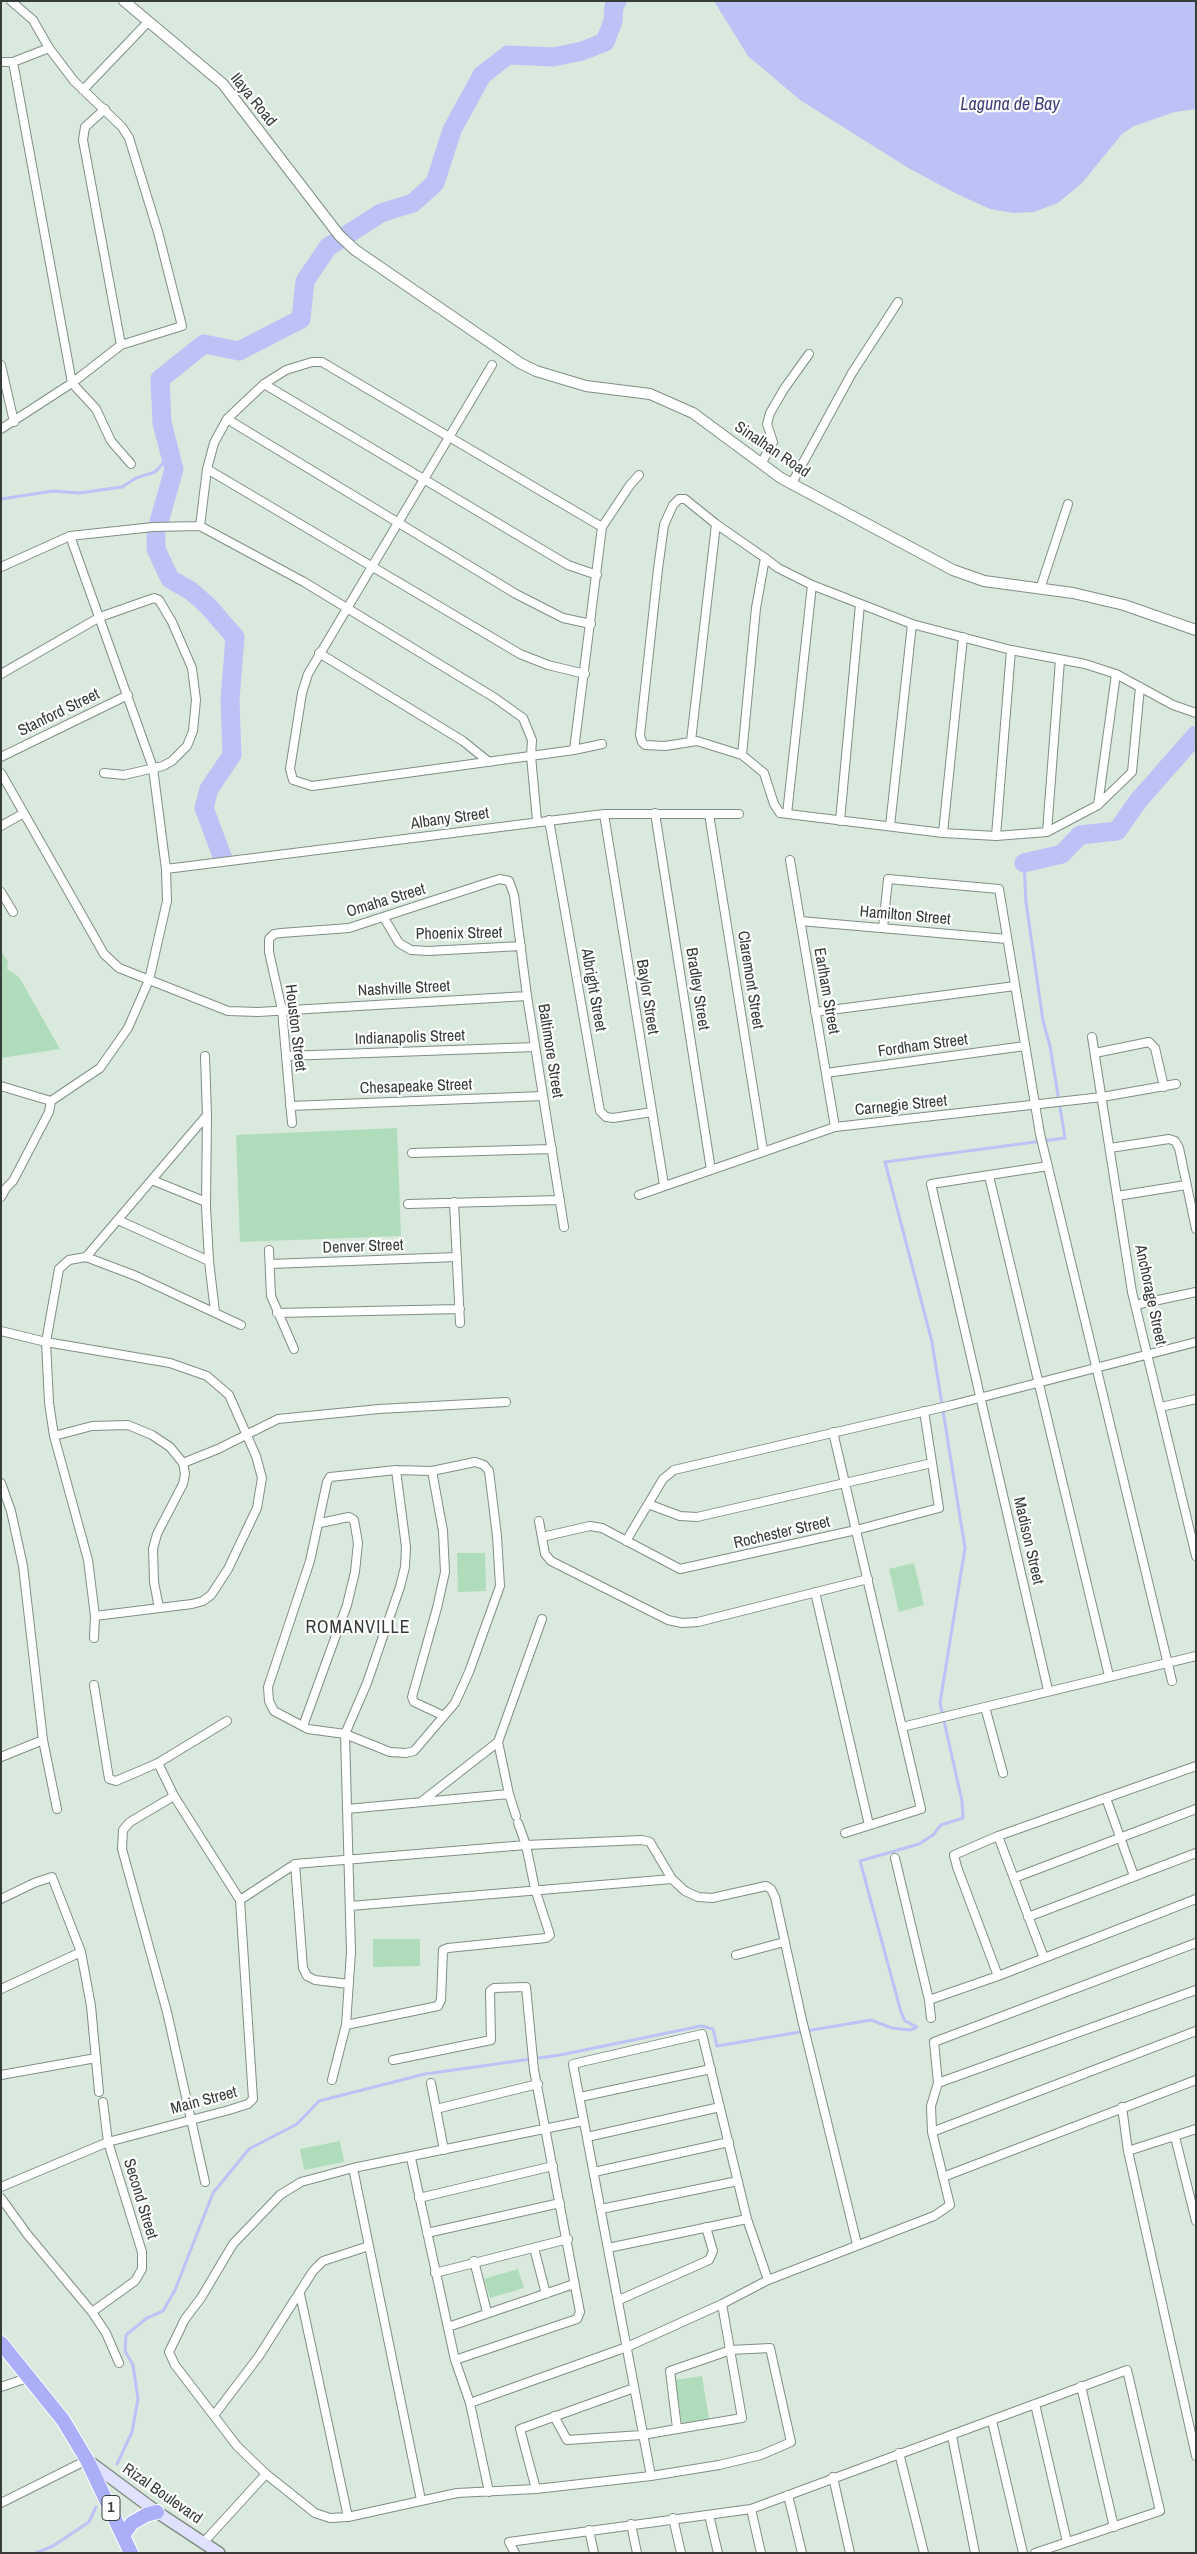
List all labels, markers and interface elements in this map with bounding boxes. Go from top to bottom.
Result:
street label: Ilaya Road [226,70,280,130]
water label: Laguna de Bay [960,94,1060,116]
street label: Sinalhan Road [731,418,813,482]
street label: Stanford Street [15,685,103,741]
street label: Albany Street [410,804,490,834]
street label: Omaha Street [344,880,428,922]
street label: Hamilton Street [859,902,951,930]
street label: Phoenix Street [415,924,503,944]
street label: Claremont Street [733,930,767,1030]
street label: Bradley Street [681,946,713,1032]
street label: Earlham Street [809,946,843,1036]
street label: Albright Street [576,947,610,1033]
street label: Baylor Street [632,958,662,1036]
street label: Nashville Street [357,977,451,1001]
street label: Houston Street [280,983,310,1073]
street label: Baltimore Street [533,1003,567,1099]
street label: Indianapolis Street [355,1026,465,1050]
street label: Fordham Street [877,1030,969,1062]
street label: Chesapeake Street [360,1075,472,1099]
street label: Carnegie Street [854,1092,948,1120]
street label: Denver Street [322,1236,404,1258]
street label: Anchorage Street [1130,1243,1170,1347]
street label: Madison Street [1009,1495,1047,1587]
street label: Rochester Street [732,1513,832,1553]
district label: ROMANVILLE [304,1617,412,1639]
street label: Main Street [169,2083,239,2119]
street label: Second Street [119,2156,161,2242]
street label: Rizal Boulevard [119,2460,205,2528]
road number: 1 [102,2496,120,2520]

